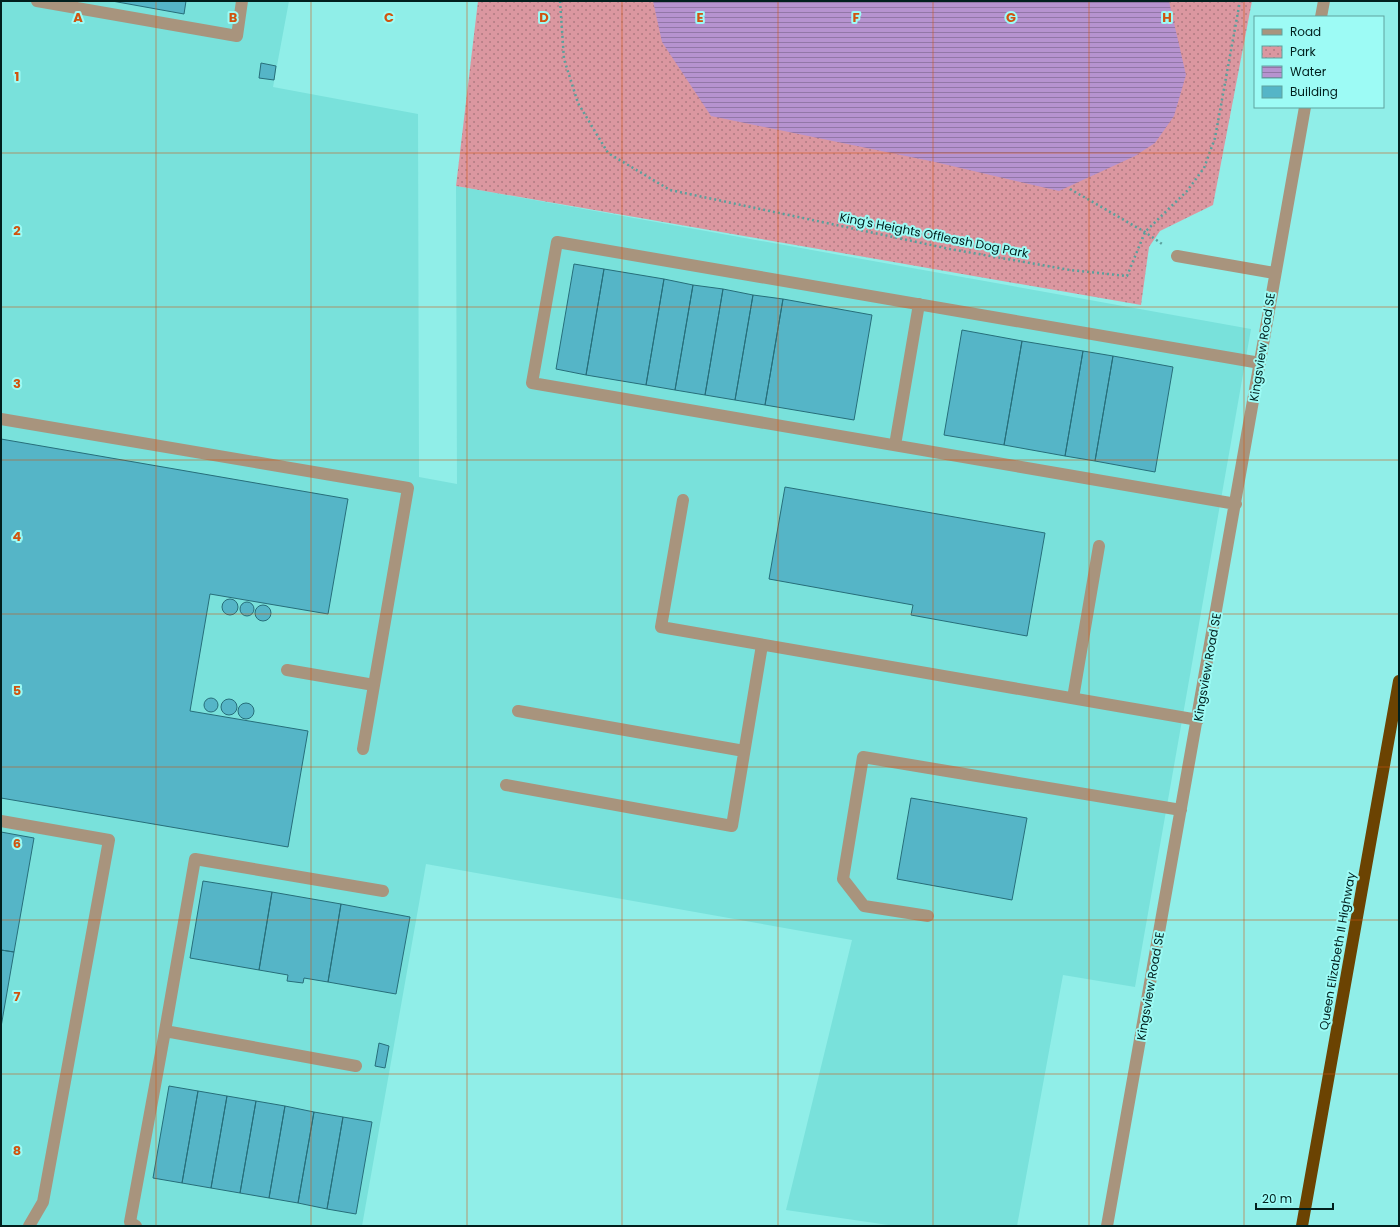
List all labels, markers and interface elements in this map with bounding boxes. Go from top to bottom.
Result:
text: A [73,8,83,27]
text: B [229,8,238,27]
text: C [384,8,394,27]
text: D [539,8,549,27]
text: E [696,8,704,27]
text: F [852,8,860,27]
text: G [1006,8,1016,27]
text: H [1162,8,1172,27]
legend [1254,16,1384,108]
text: Road [1290,23,1321,40]
text: Park [1290,43,1317,60]
text: Water [1290,63,1327,80]
text: 1 [15,67,19,86]
text: Building [1290,83,1338,100]
street label: King's Heights Offleash Dog Park [838,208,1031,262]
text: 2 [13,221,21,240]
street label: Kingsview Road SE [1245,291,1279,403]
text: 3 [13,374,21,393]
text: 4 [13,527,22,546]
street label: Kingsview Road SE [1189,611,1225,723]
text: 5 [13,681,21,700]
text: 6 [13,834,21,853]
street label: Queen Elizabeth II Highway [1315,870,1359,1031]
street label: Kingsview Road SE [1132,930,1168,1042]
text: 7 [14,987,21,1006]
text: 8 [13,1141,21,1160]
scale bar [1256,1185,1333,1211]
text: 20 m [1262,1190,1292,1207]

